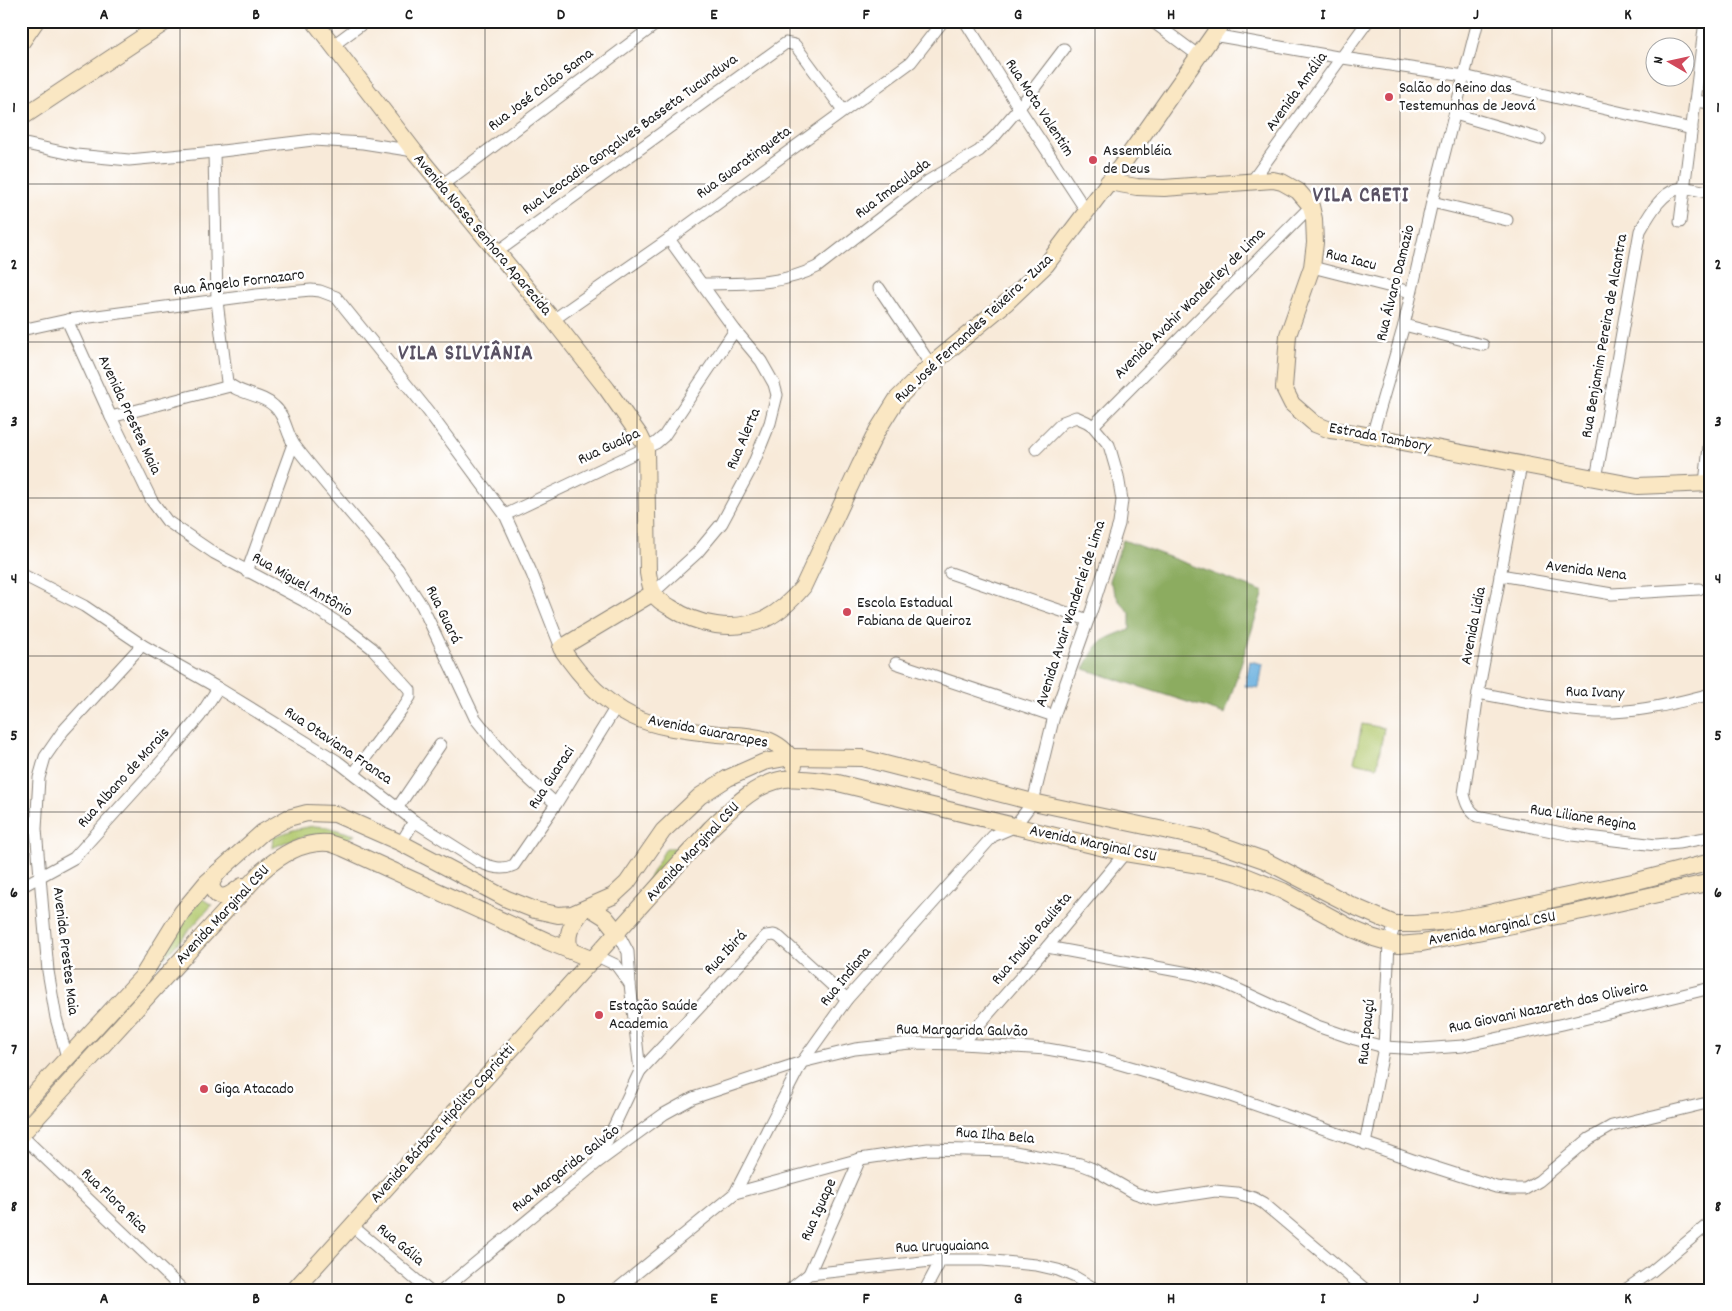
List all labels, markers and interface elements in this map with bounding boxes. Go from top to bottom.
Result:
text: A [100,4,109,27]
text: B [252,4,260,27]
text: C [405,4,413,27]
text: D [557,4,566,27]
text: E [710,4,718,27]
text: F [862,4,870,27]
text: G [1014,4,1022,27]
text: H [1167,4,1175,27]
text: I [1321,4,1327,27]
text: J [1473,4,1479,27]
text: K [1624,4,1632,27]
north arrow [1644,38,1694,88]
street label: Rua José Colão Sama [483,42,599,137]
street label: Avenida Amália [1260,47,1334,137]
street label: Rua Leocadia Gonçalves Basseta Tucunduva [517,48,743,221]
street label: Rua Mota Valentim [999,54,1079,162]
text: N [1649,55,1670,65]
place label: Salão do Reino das Testemunhas de Jeová [1399,77,1535,118]
marker: Salão do Reino das Testemunhas de Jeová [1383,91,1395,103]
text: 1 [12,97,16,120]
text: 1 [1716,97,1720,120]
street label: Rua Guaratingueta [692,120,797,205]
place label: Assembléia de Deus [1103,140,1172,181]
street label: Avenida Nossa Senhora Aparecida [407,149,557,321]
street label: Rua Imaculada [851,153,936,225]
marker: Assembléia de Deus [1087,154,1099,166]
district label: VILA CRETI [1313,182,1409,212]
street label: Rua Álvaro Damazio [1370,222,1422,344]
street label: Avenida Avahir Wanderley de Lima [1109,223,1271,385]
street label: Rua Benjamim Pereira de Alcantra [1576,232,1634,440]
street label: Rua Iacu [1323,243,1379,277]
street label: Rua José Fernandes Teixeira - Zuza [890,249,1059,409]
text: 2 [11,254,18,277]
text: 2 [1715,254,1722,277]
street label: Rua Ângelo Fornazaro [172,264,306,302]
district label: VILA SILVIÂNIA [398,340,534,370]
street label: Avenida Prestes Maia [91,352,167,479]
street label: Rua Alerta [721,404,767,473]
text: 3 [10,411,18,434]
text: 3 [1714,411,1722,434]
street label: Estrada Tambory [1327,417,1433,459]
street label: Rua Guaípa [574,422,644,471]
street label: Avenida Avair Wanderlei de Lima [1030,517,1112,710]
street label: Rua Miguel Antônio [247,547,357,623]
street label: Avenida Nena [1544,555,1628,587]
text: 4 [11,568,17,591]
text: 4 [1715,568,1721,591]
street label: Rua Guará [419,582,467,648]
street label: Avenida Lidia [1455,585,1493,667]
place label: Escola Estadual Fabiana de Queiroz [857,592,971,633]
marker: Escola Estadual Fabiana de Queiroz [841,606,853,618]
street label: Rua Ivany [1565,680,1625,706]
street label: Rua Otaviana Franca [279,701,397,791]
street label: Avenida Guararapes [646,709,770,755]
street label: Rua Albano de Morais [72,722,176,834]
text: 5 [10,725,18,748]
text: 5 [1714,725,1722,748]
street label: Rua Guaraci [523,742,581,814]
street label: Avenida Marginal CSU [641,797,745,907]
street label: Rua Liliane Regina [1528,798,1638,838]
street label: Avenida Marginal CSU [1027,819,1159,869]
street label: Avenida Marginal CSU [171,860,275,970]
text: 6 [10,882,18,905]
text: 6 [1714,882,1722,905]
street label: Avenida Prestes Maia [46,886,84,1017]
street label: Rua Inubia Paulista [986,887,1078,990]
street label: Avenida Marginal CSU [1426,905,1558,953]
street label: Rua Ibirá [699,925,753,981]
street label: Rua Indiana [815,942,878,1012]
street label: Rua Giovani Nazareth das Oliveira [1447,976,1650,1040]
place label: Estação Saúde Academia [609,995,698,1036]
street label: Rua Ipauçú [1352,998,1382,1066]
marker: Estação Saúde Academia [593,1009,605,1021]
street label: Rua Margarida Galvão [896,1018,1028,1044]
text: 7 [11,1039,17,1062]
street label: Avenida Bárbara Hipólito Capriotti [365,1039,521,1209]
text: 7 [1715,1039,1721,1062]
place label: Giga Atacado [214,1078,294,1101]
marker: Giga Atacado [198,1083,210,1095]
street label: Rua Margarida Galvão [507,1119,625,1219]
street label: Rua Ilha Bela [955,1121,1036,1151]
street label: Rua Flora Rica [75,1163,153,1239]
street label: Rua Iguape [795,1175,843,1245]
text: 8 [11,1196,18,1219]
text: 8 [1715,1196,1722,1219]
street label: Rua Gália [371,1218,429,1272]
street label: Rua Uruguaiana [895,1234,989,1260]
text: A [100,1288,109,1311]
text: B [252,1288,260,1311]
text: C [405,1288,413,1311]
text: D [557,1288,566,1311]
text: E [710,1288,718,1311]
text: F [862,1288,870,1311]
text: G [1014,1288,1022,1311]
text: H [1167,1288,1175,1311]
text: I [1321,1288,1327,1311]
text: J [1473,1288,1479,1311]
text: K [1624,1288,1632,1311]

